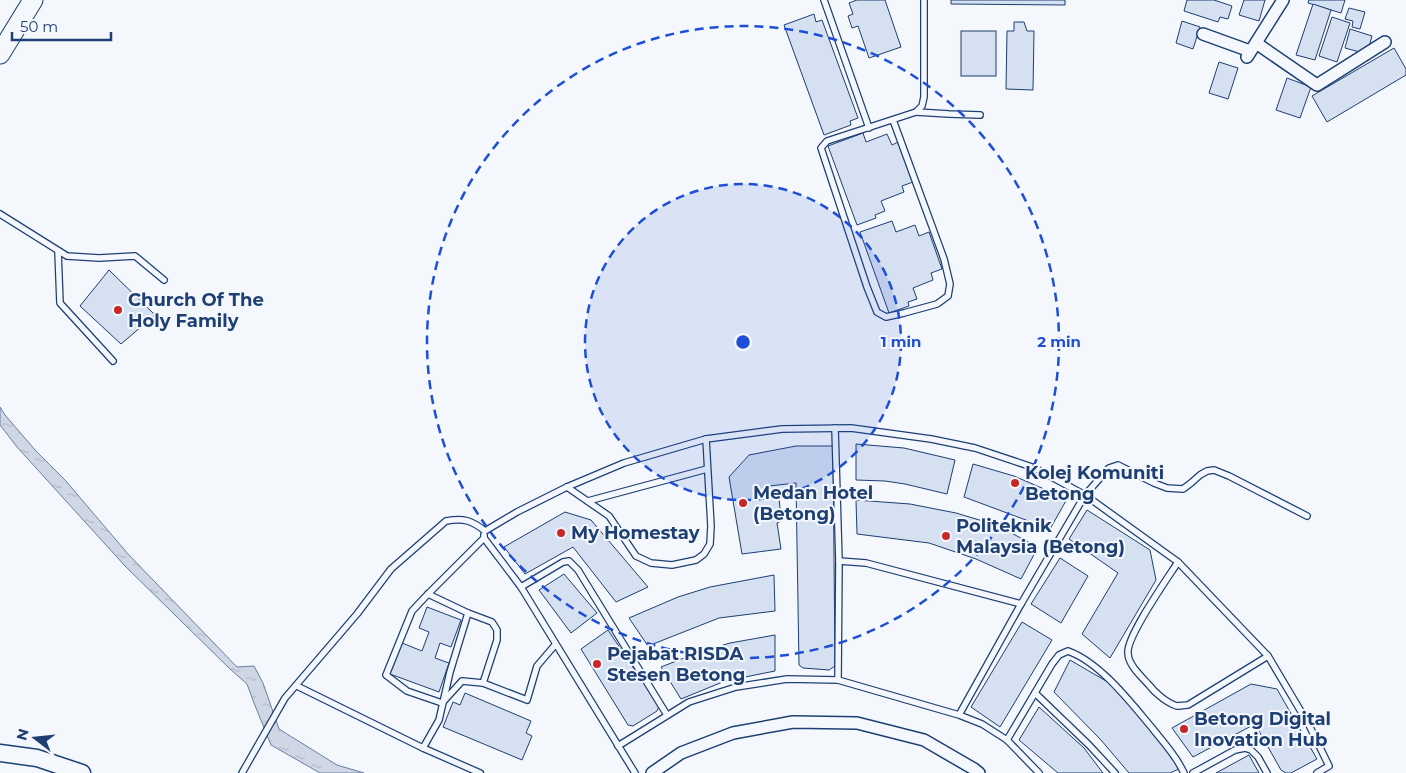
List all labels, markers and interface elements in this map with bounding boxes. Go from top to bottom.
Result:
scale bar [12,10,111,42]
text: 50 m [20,17,58,36]
place label: Church Of The Holy Family [128,289,264,332]
marker: Church Of The Holy Family [112,304,124,316]
text: 1 min [881,332,921,351]
text: 2 min [1037,332,1081,351]
centre of rings [734,333,752,351]
place label: Kolej Komuniti Betong [1025,462,1164,505]
marker: Kolej Komuniti Betong [1009,477,1021,489]
place label: Medan Hotel (Betong) [753,482,873,525]
marker: Medan Hotel (Betong) [737,497,749,509]
place label: Politeknik Malaysia (Betong) [956,515,1125,558]
place label: My Homestay [571,522,700,544]
marker: My Homestay [555,527,567,539]
marker: Politeknik Malaysia (Betong) [940,530,952,542]
place label: Pejabat RISDA Stesen Betong [607,643,745,686]
marker: Pejabat RISDA Stesen Betong [591,658,603,670]
place label: Betong Digital Inovation Hub [1194,708,1331,751]
north arrow [10,713,60,763]
marker: Betong Digital Inovation Hub [1178,723,1190,735]
text: N [12,726,33,742]

